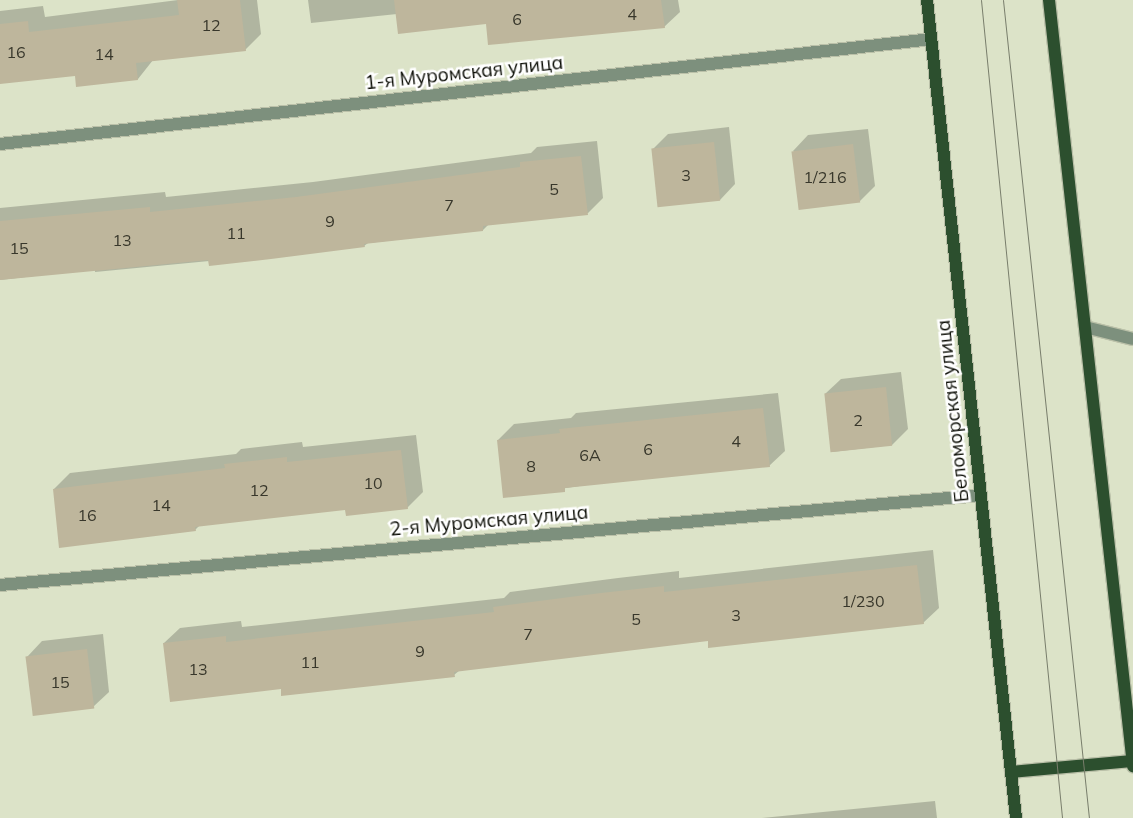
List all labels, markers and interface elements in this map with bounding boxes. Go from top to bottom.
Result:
house number: 4 [627,4,637,24]
house number: 6 [512,9,522,29]
house number: 12 [201,15,221,35]
house number: 16 [6,42,26,62]
house number: 14 [94,44,114,64]
street label: 1-я Муромская улица [364,51,564,95]
house number: 3 [681,165,691,185]
house number: 1/216 [804,167,846,187]
house number: 5 [549,179,559,199]
house number: 7 [444,195,454,215]
house number: 9 [325,211,335,231]
house number: 11 [226,223,246,243]
house number: 13 [112,230,132,250]
house number: 15 [9,238,29,258]
street label: Беломорская улица [932,319,974,503]
house number: 2 [853,410,863,430]
house number: 4 [731,431,741,451]
house number: 6 [643,439,653,459]
house number: 6А [579,445,601,465]
house number: 8 [526,456,536,476]
house number: 10 [363,473,383,493]
house number: 12 [249,480,269,500]
house number: 14 [151,495,171,515]
street label: 2-я Муромская улица [389,501,589,541]
house number: 16 [77,505,97,525]
house number: 1/230 [842,591,884,611]
house number: 3 [731,605,741,625]
house number: 5 [631,609,641,629]
house number: 7 [523,624,533,644]
house number: 9 [415,641,425,661]
house number: 11 [300,652,320,672]
house number: 13 [188,659,208,679]
house number: 15 [50,672,70,692]

